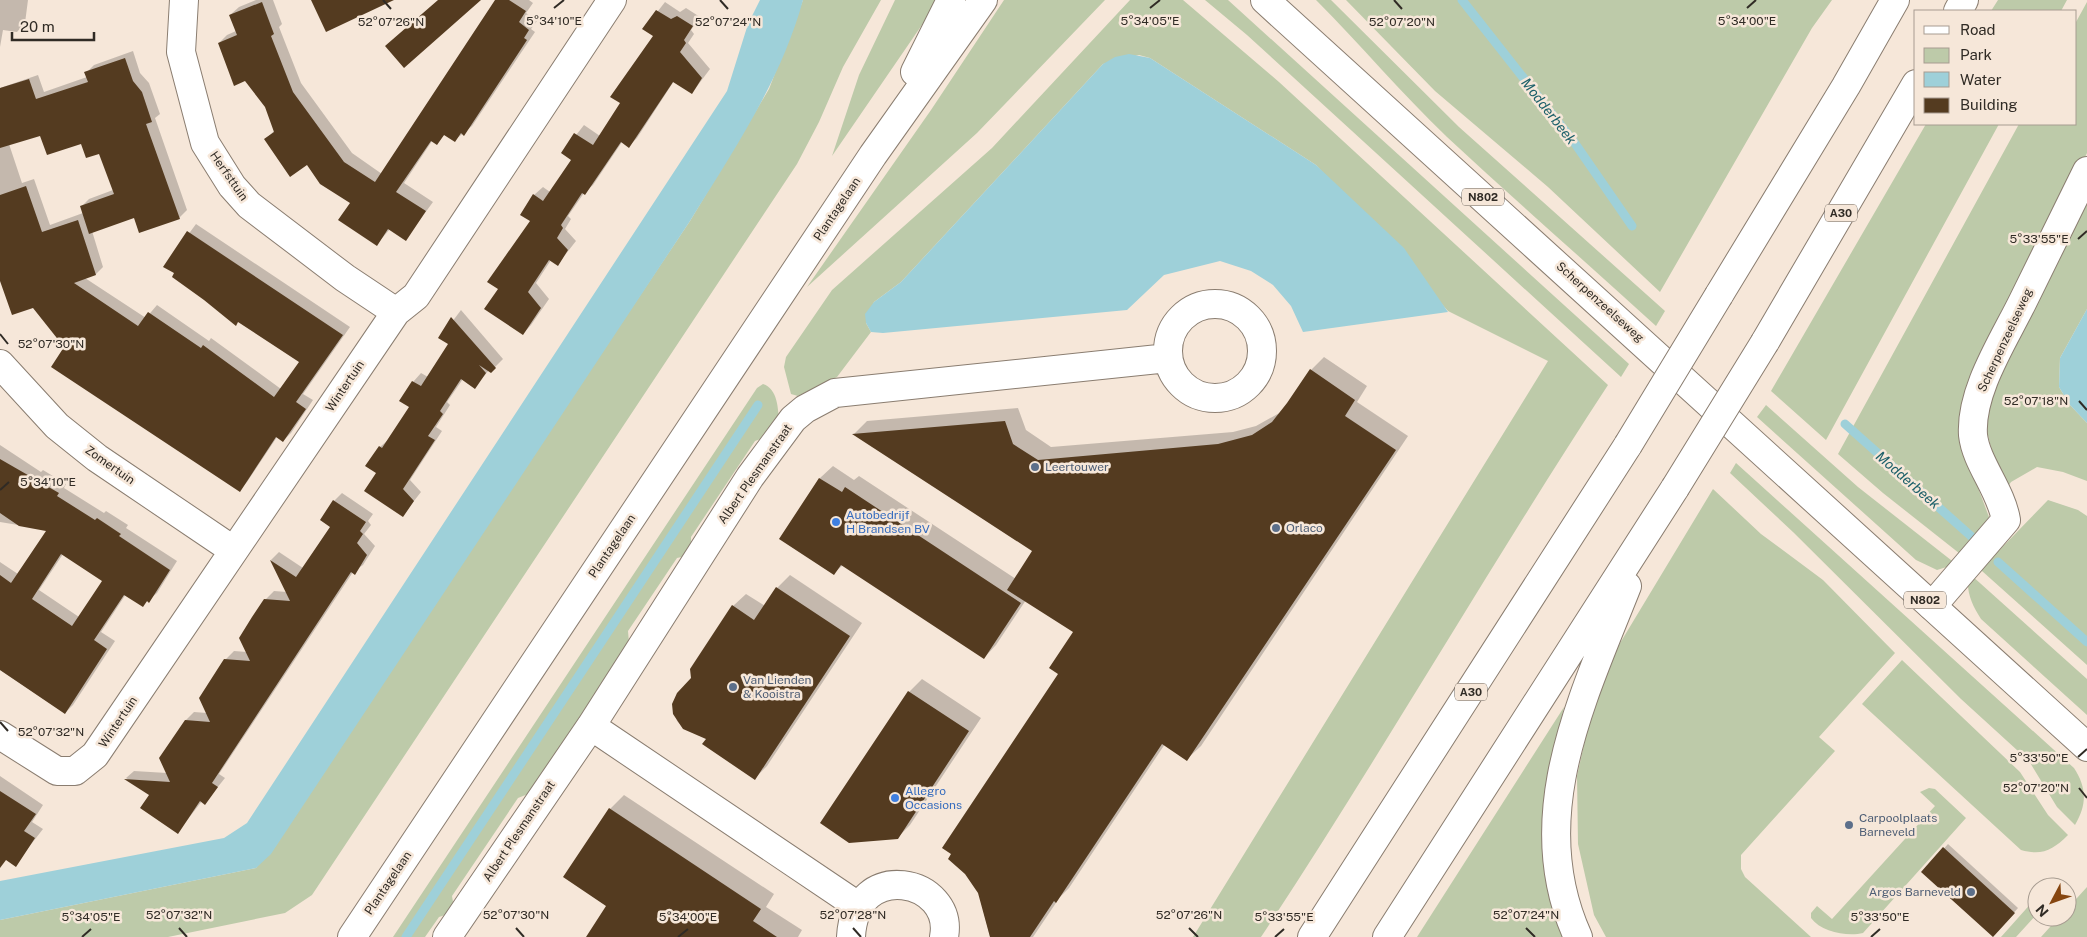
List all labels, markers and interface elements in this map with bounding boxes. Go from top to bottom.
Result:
scale bar [12,10,95,42]
legend [1914,10,2077,125]
text: 5°34'10"E [526,14,582,28]
text: 5°34'05"E [1121,14,1179,28]
text: 5°34'00"E [1718,14,1776,28]
text: 52°07'26"N [358,15,424,29]
text: 52°07'24"N [695,15,761,29]
text: 52°07'20"N [1369,15,1435,29]
text: 20 m [20,18,55,35]
text: Road [1960,21,1996,38]
text: Park [1960,46,1992,63]
text: Water [1960,71,2002,88]
water label: Modderbeek [1518,75,1580,148]
text: Building [1960,96,2018,113]
street label: Herfsttuin [207,149,251,203]
street label: Plantagelaan [811,175,863,243]
road number: N802 [1462,188,1504,206]
road number: A30 [1825,204,1857,222]
text: 5°33'55"E [2009,232,2069,246]
street label: Scherpenzeelseweg [1553,259,1647,345]
street label: Scherpenzeelseweg [1975,286,2035,394]
text: 52°07'30"N [18,337,84,351]
street label: Wintertuin [323,358,367,414]
text: 52°07'18"N [2004,394,2068,408]
street label: Albert Plesmanstraat [715,421,795,527]
street label: Zomertuin [82,443,138,487]
water label: Modderbeek [1873,448,1944,512]
place label: Leertouwer [1045,460,1109,474]
marker: Leertouwer [1029,461,1041,473]
text: 5°34'10"E [20,475,76,489]
place label: Autobedrijf H Brandsen BV [846,508,930,536]
street label: Plantagelaan [586,512,638,580]
marker: Autobedrijf H Brandsen BV [830,516,842,528]
place label: Orlaco [1286,521,1323,535]
marker: Orlaco [1270,522,1282,534]
road number: N802 [1904,592,1946,608]
place label: Van Lienden & Kooistra [743,673,812,701]
marker: Van Lienden & Kooistra [727,681,739,693]
road number: A30 [1455,684,1487,700]
street label: Wintertuin [96,694,140,750]
text: 52°07'32"N [18,725,84,739]
text: 5°33'50"E [2010,751,2068,765]
street label: Albert Plesmanstraat [480,778,558,884]
text: 52°07'20"N [2003,781,2069,795]
place label: Allegro Occasions [905,784,962,812]
marker: Allegro Occasions [889,792,901,804]
place label: Carpoolplaats Barneveld [1859,811,1937,839]
marker: Carpoolplaats Barneveld [1843,819,1855,831]
street label: Plantagelaan [362,849,414,917]
north arrow [2027,877,2077,927]
place label: Argos Barneveld [1869,885,1961,899]
marker: Argos Barneveld [1965,886,1977,898]
text: N [2033,901,2052,920]
text: 52°07'32"N [146,908,212,922]
text: 52°07'30"N [483,908,549,922]
text: 52°07'28"N [820,908,886,922]
text: 52°07'26"N [1156,908,1222,922]
text: 52°07'24"N [1493,908,1559,922]
text: 5°34'05"E [62,910,120,924]
text: 5°34'00"E [659,910,717,924]
text: 5°33'55"E [1254,910,1314,924]
text: 5°33'50"E [1851,910,1909,924]

